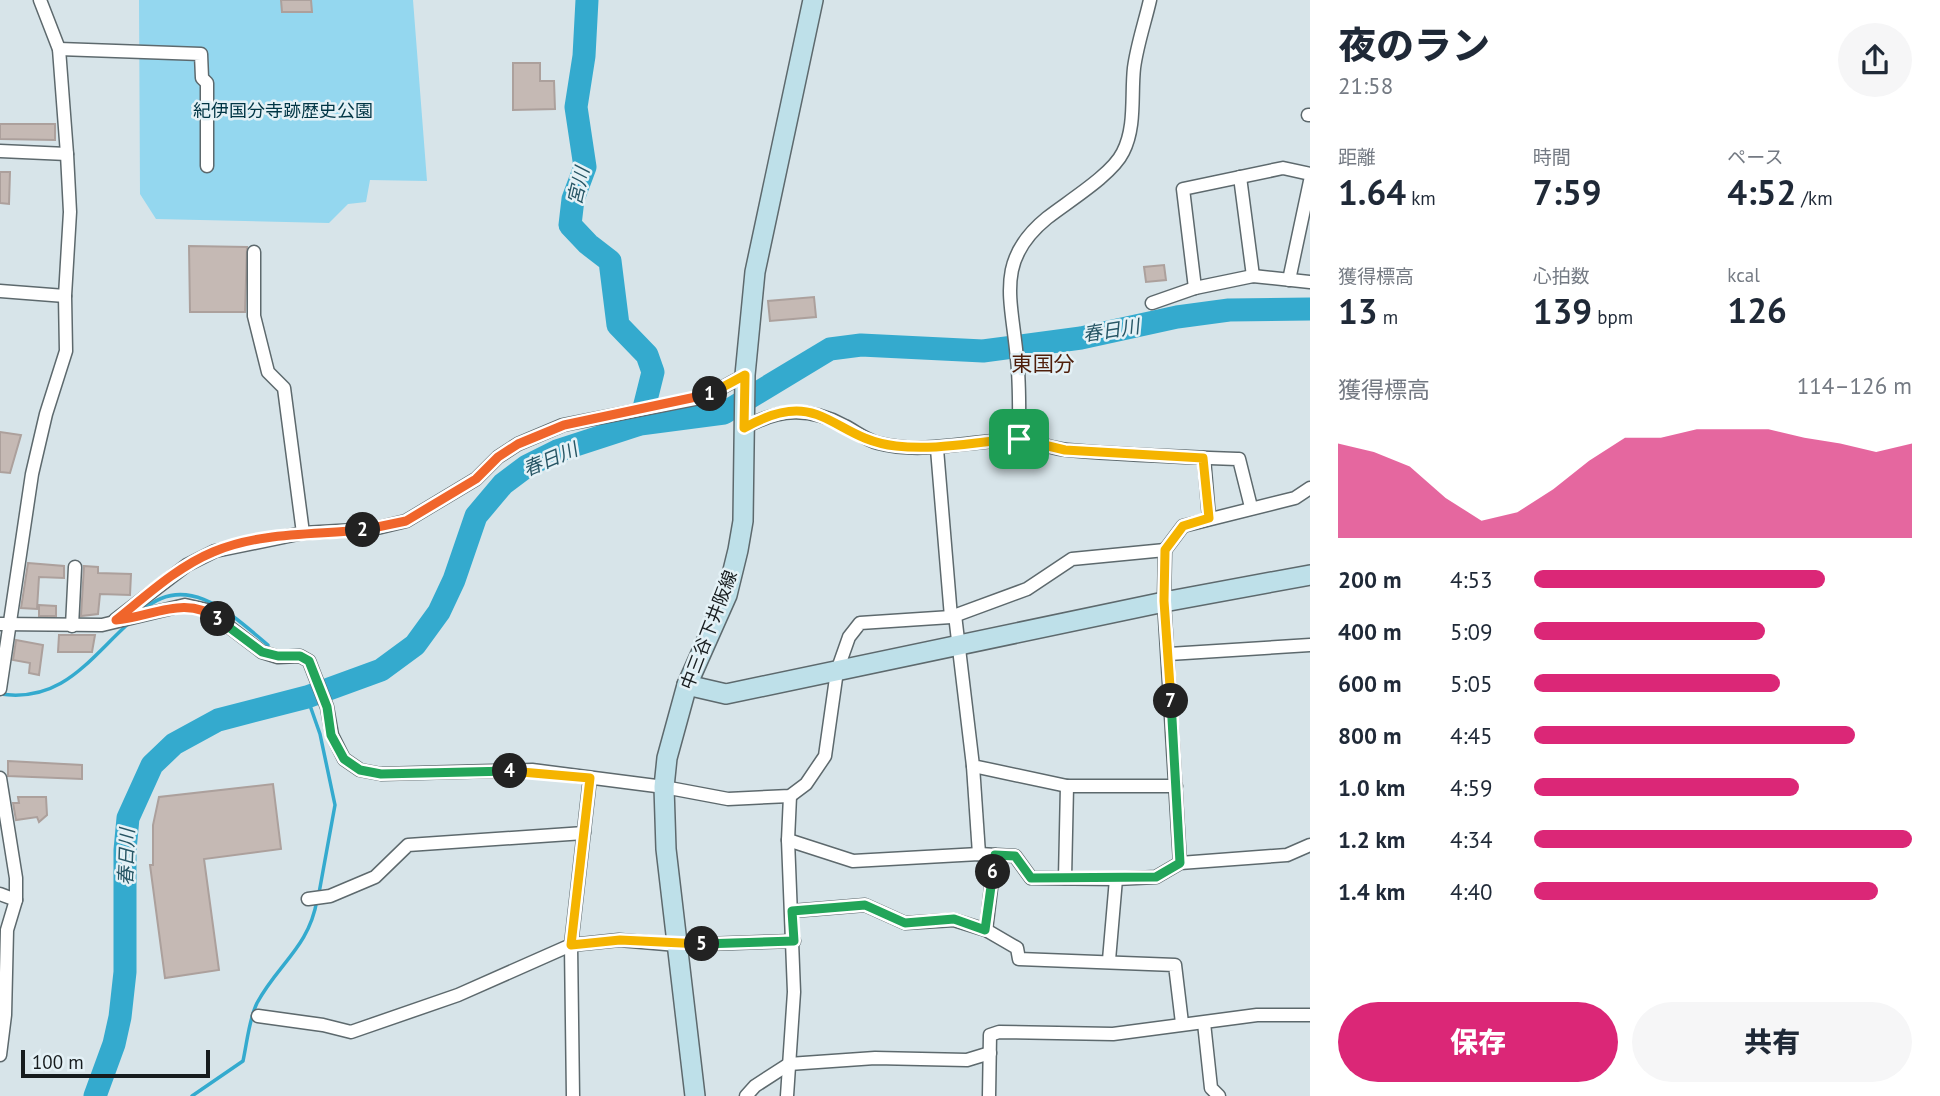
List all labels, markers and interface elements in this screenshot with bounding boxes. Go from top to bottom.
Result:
text: 夜のラン [1338,20,1490,69]
button: share [1838,23,1912,97]
text: 21:58 [1338,71,1393,100]
park label: 紀伊国分寺跡歴史公園 [193,99,373,122]
text: 距離 [1338,145,1376,169]
text: 時間 [1533,145,1571,169]
text: ペース [1727,145,1783,169]
water label: 宮川 [562,163,594,207]
text: 1.64 [1338,169,1406,215]
text: 7:59 [1533,169,1602,215]
text: 4:52 [1727,169,1796,215]
text: km [1406,186,1436,210]
text: /km [1796,186,1833,210]
text: kcal [1727,263,1760,287]
text: 獲得標高 [1338,264,1414,288]
text: 心拍数 [1533,264,1590,288]
text: 126 [1727,287,1787,333]
text: 13 [1338,288,1378,334]
text: 139 [1533,288,1592,334]
text: m [1378,305,1398,329]
text: bpm [1592,305,1633,329]
water label: 春日川 [1081,313,1143,346]
district label: 東国分 [1012,350,1075,377]
text: 114–126 m [1797,371,1912,400]
text: 獲得標高 [1338,375,1430,404]
pin: 1 [692,376,728,412]
text: 1 [704,381,715,405]
pin [989,409,1049,469]
icon: arrive [1000,420,1038,458]
water label: 春日川 [519,436,583,481]
pin: 2 [346,512,380,548]
text: 2 [357,517,368,541]
text: 200 m [1338,565,1401,594]
text: 4:53 [1450,565,1493,594]
street label: 中三谷下井阪線 [675,567,742,693]
pin: 3 [200,602,235,636]
text: 3 [212,606,223,630]
text: 400 m [1338,617,1401,646]
text: 5:09 [1450,617,1493,646]
text: 600 m [1338,669,1401,698]
text: 5:05 [1450,669,1493,698]
pin: 7 [1154,684,1188,718]
text: 7 [1165,688,1176,712]
text: 800 m [1338,721,1401,750]
text: 4:45 [1450,721,1493,750]
pin: 4 [492,754,528,788]
text: 4 [504,758,515,782]
text: 1.0 km [1338,773,1405,802]
text: 4:59 [1450,773,1493,802]
text: 1.2 km [1338,825,1405,854]
text: 4:34 [1450,825,1493,854]
water label: 春日川 [113,826,139,886]
pin: 6 [976,854,1010,890]
text: 6 [987,859,998,883]
text: 1.4 km [1338,877,1405,906]
text: 4:40 [1450,877,1493,906]
pin: 5 [684,926,720,962]
text: 5 [696,931,707,955]
button: 保存 [1338,1002,1618,1082]
button: 共有 [1632,1002,1912,1082]
scale bar [21,1047,210,1079]
text: 100 m [32,1050,84,1074]

